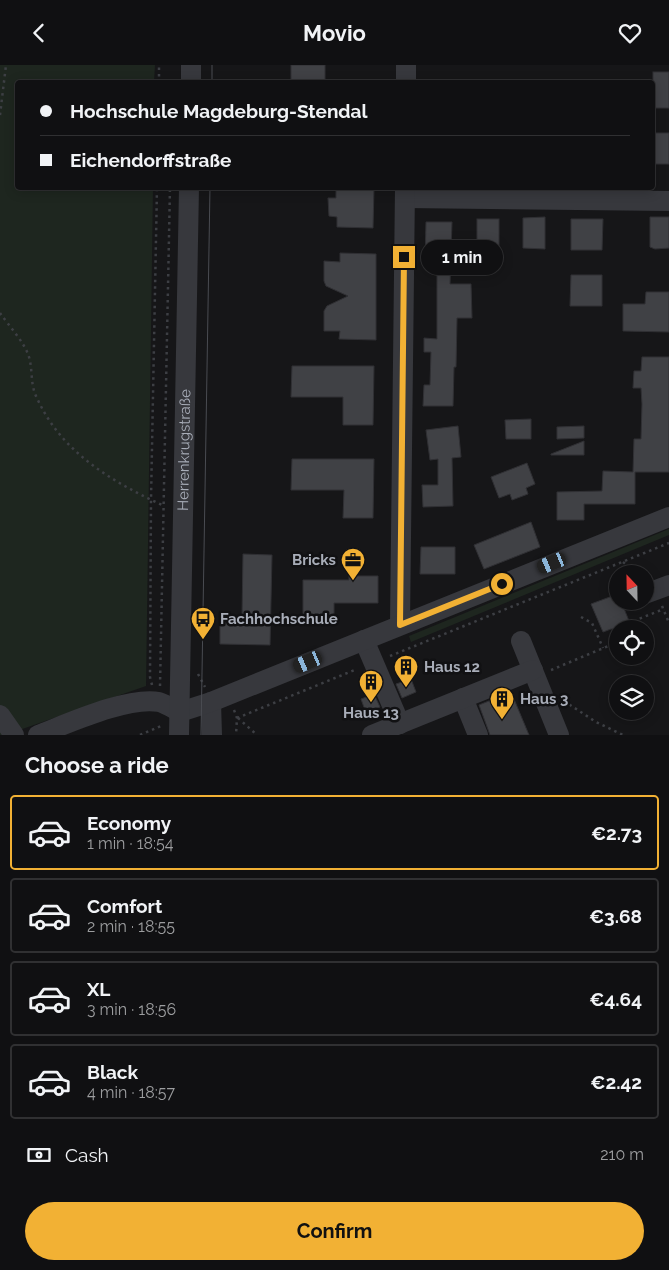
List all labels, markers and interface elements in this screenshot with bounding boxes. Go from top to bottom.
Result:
icon: back [25,19,53,47]
icon: heart [616,19,644,47]
text: Movio [303,20,366,46]
text: Hochschule Magdeburg-Stendal [70,100,368,122]
text: Eichendorffstraße [70,149,231,171]
callout: 1 min [422,239,504,275]
route end [393,246,415,268]
text: 1 min [442,248,482,267]
street label: Herrenkrugstraße [174,389,194,511]
office icon: Bricks [340,547,366,581]
car [535,550,568,576]
place label: Bricks [292,551,336,569]
north arrow [609,565,654,610]
map controls [609,565,654,720]
route start [491,573,513,595]
bus stop icon: Fachhochschule [190,606,216,640]
place label: Fachhochschule [220,610,338,628]
button: locate [609,620,654,665]
car [291,649,324,675]
building icon: Haus 12 [393,654,419,688]
place label: Haus 12 [424,658,480,676]
building icon: Haus 13 [358,669,384,703]
button: layers [609,675,654,720]
building icon: Haus 3 [489,686,515,720]
place label: Haus 3 [520,690,568,708]
place label: Haus 13 [343,704,399,722]
text: Choose a ride [25,752,169,778]
icon: car [27,810,72,855]
text: Economy [87,812,171,834]
text: €2.73 [591,822,642,844]
text: 1 min · 18:54 [87,834,173,853]
icon: car [27,893,72,938]
text: Comfort [87,895,162,917]
text: €3.68 [589,905,642,927]
text: 2 min · 18:55 [87,917,175,936]
icon: car [27,976,72,1021]
text: XL [87,978,110,1000]
text: €4.64 [589,988,642,1010]
text: 3 min · 18:56 [87,1000,176,1019]
icon: car [27,1059,72,1104]
text: Black [87,1061,138,1083]
text: €2.42 [590,1071,642,1093]
text: 4 min · 18:57 [87,1083,175,1102]
icon: cash [25,1141,53,1169]
text: Cash [65,1144,109,1166]
text: 210 m [600,1145,644,1164]
button: Confirm [25,1202,644,1260]

